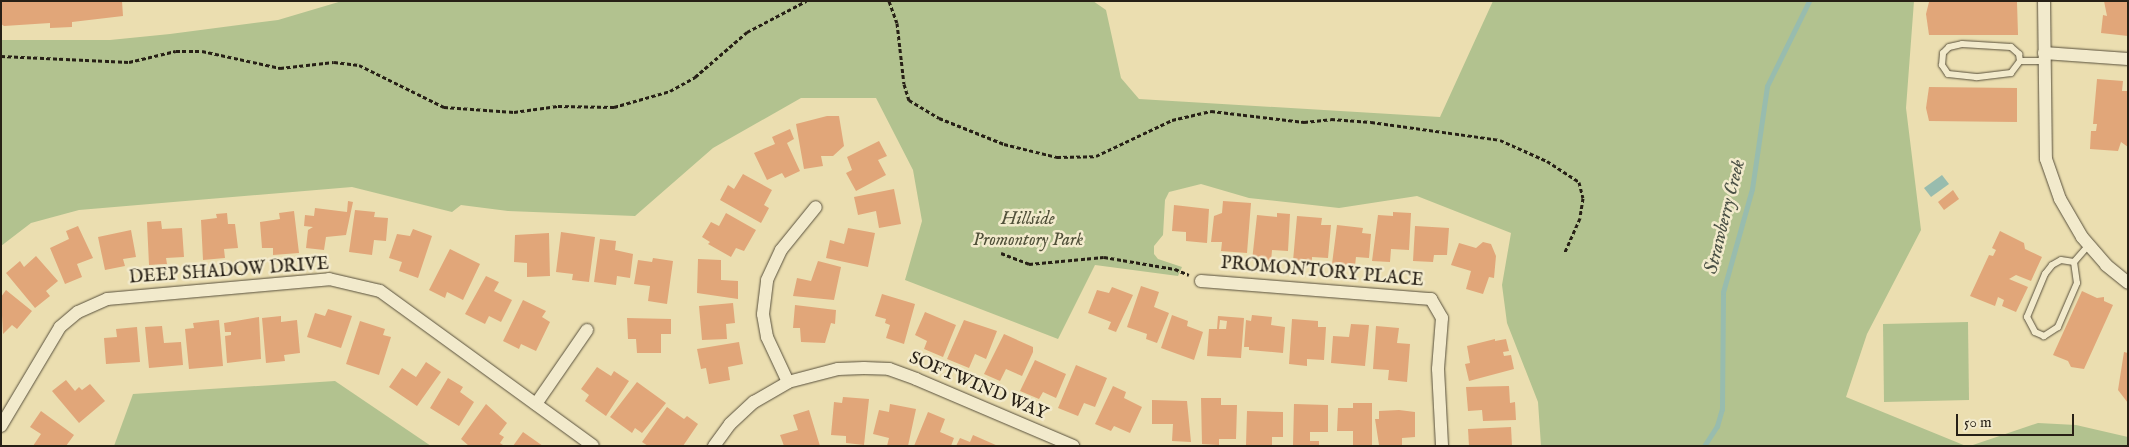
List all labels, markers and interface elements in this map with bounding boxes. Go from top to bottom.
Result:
water label: Strawberry Creek [1701,158,1751,276]
park label: Hillside Promontory Park [973,210,1083,252]
street label: PROMONTORY PLACE [1220,253,1424,293]
street label: DEEP SHADOW DRIVE [128,254,330,290]
street label: SOFTWIND WAY [906,348,1050,426]
scale bar [1959,404,2076,436]
text: 50 m [1964,413,1992,432]

